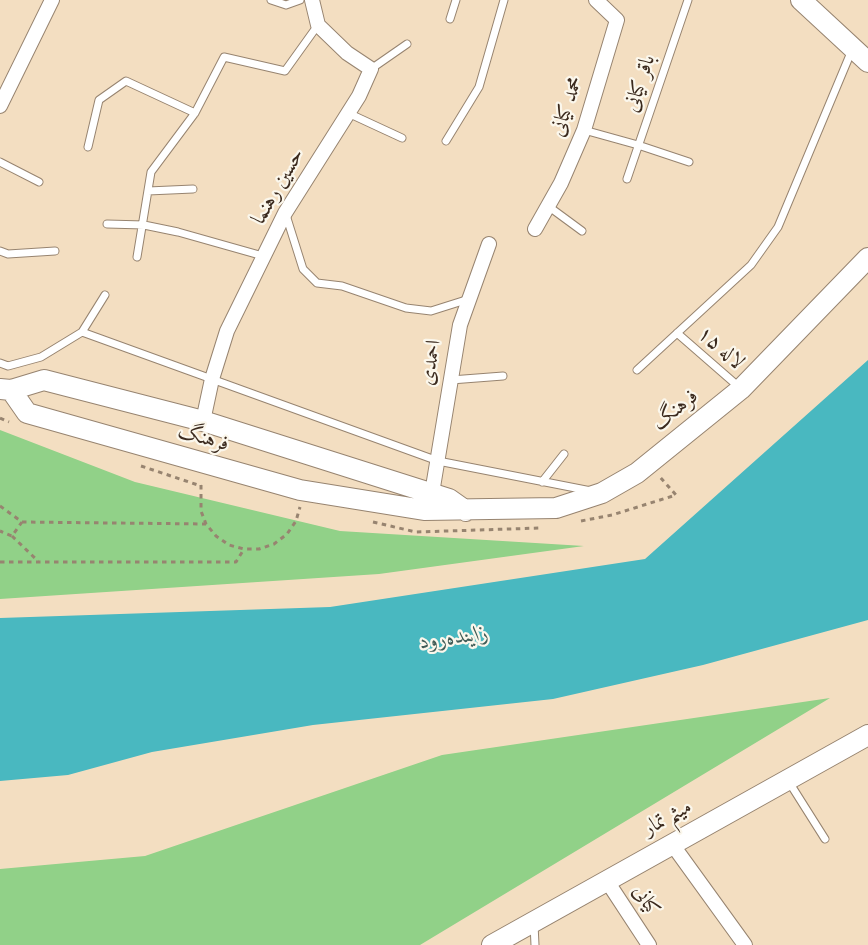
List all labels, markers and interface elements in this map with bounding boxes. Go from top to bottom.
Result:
street label: باقر کیانی [620,52,662,116]
street label: محمد کیانی [546,74,590,140]
street label: حسین رهنما [247,145,311,229]
street label: لاله ۱۵ [691,322,749,376]
street label: احمدی [416,338,448,388]
street label: فرهنگ [648,385,704,437]
street label: فرهنگ [175,420,231,458]
water label: زاینده‌رود [418,621,490,657]
street label: میثم تمار [639,795,697,843]
street label: کیانی [626,881,664,921]

